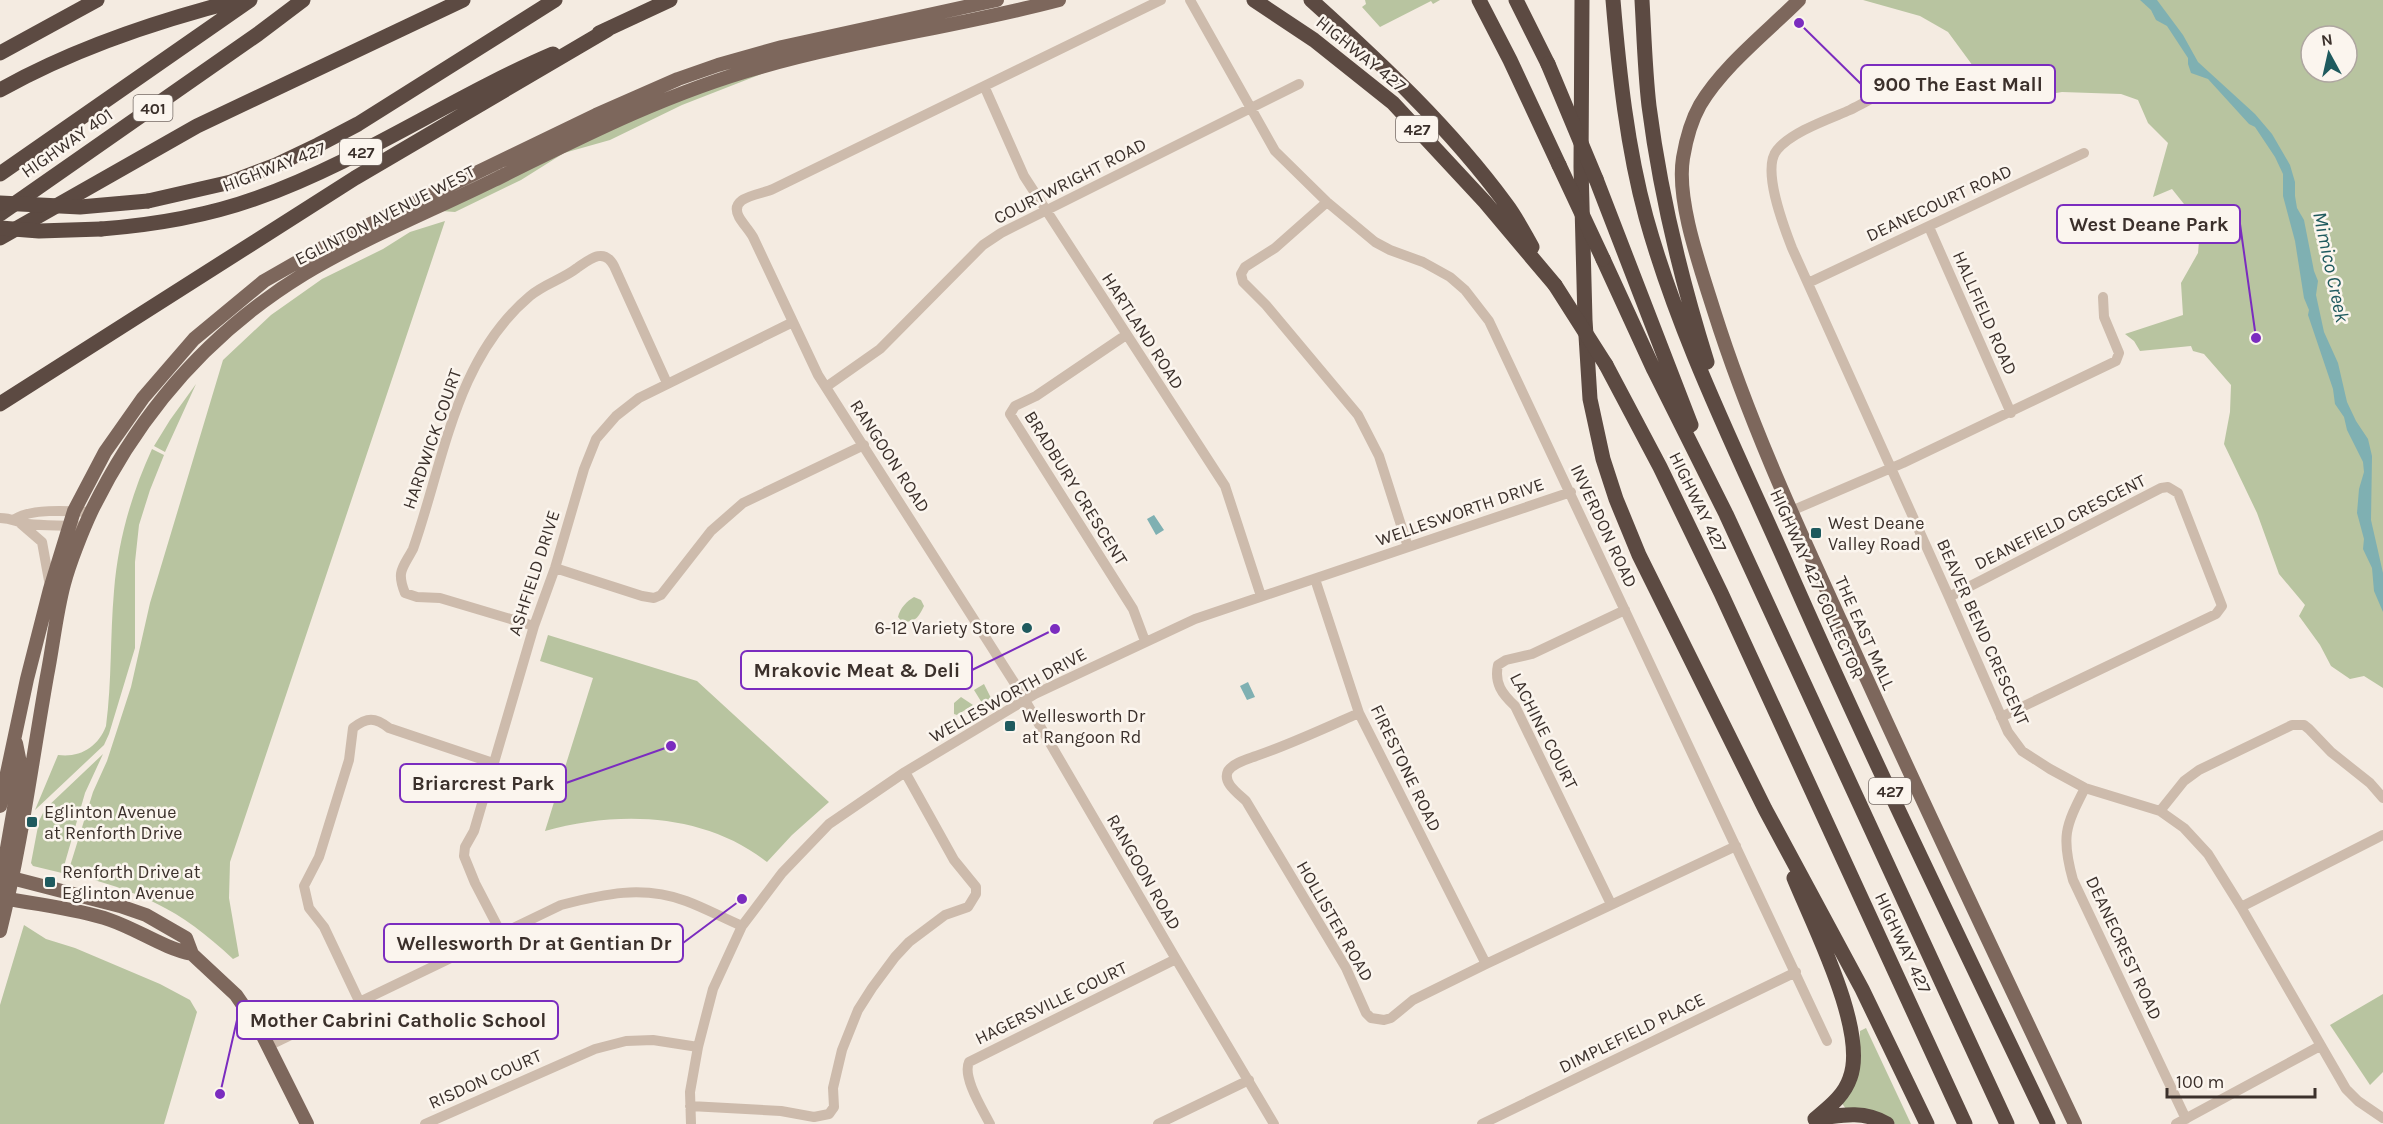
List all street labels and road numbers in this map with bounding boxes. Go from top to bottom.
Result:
street label: HIGHWAY 427 [1312,11,1411,97]
road number: 401 [134,95,172,121]
street label: HIGHWAY 401 [17,103,117,183]
road number: 427 [1396,116,1438,142]
street label: COURTWRIGHT ROAD [990,133,1150,229]
street label: HIGHWAY 427 [219,137,329,197]
road number: 427 [340,139,382,165]
street label: EGLINTON AVENUE WEST [291,160,479,270]
street label: DEANECOURT ROAD [1863,160,2015,246]
street label: HALLFIELD ROAD [1948,248,2022,378]
street label: HARTLAND ROAD [1097,269,1189,393]
street label: HARDWICK COURT [398,366,466,512]
street label: RANGOON ROAD [845,396,935,516]
street label: BRADBURY CRESCENT [1019,407,1133,569]
street label: HIGHWAY 427 [1664,448,1732,556]
street label: INVERDON ROAD [1566,461,1642,591]
street label: DEANEFIELD CRESCENT [1971,469,2149,575]
street label: WELLESWORTH DRIVE [1373,473,1547,551]
street label: HIGHWAY 427 COLLECTOR [1765,486,1869,682]
street label: ASHFIELD DRIVE [503,507,565,639]
street label: BEAVER BEND CRESCENT [1932,535,2034,729]
street label: THE EAST MALL [1830,573,1900,694]
street label: WELLESWORTH DRIVE [926,643,1090,747]
street label: LACHINE COURT [1505,669,1583,793]
street label: FIRESTONE ROAD [1366,701,1446,835]
road number: 427 [1869,778,1911,804]
street label: RANGOON ROAD [1102,810,1186,934]
street label: HOLLISTER ROAD [1292,857,1378,985]
street label: DEANECREST ROAD [2081,873,2167,1023]
street label: HIGHWAY 427 [1870,889,1936,998]
street label: HAGERSVILLE COURT [971,957,1131,1049]
street label: DIMPLEFIELD PLACE [1555,988,1709,1078]
street label: RISDON COURT [425,1044,545,1114]

